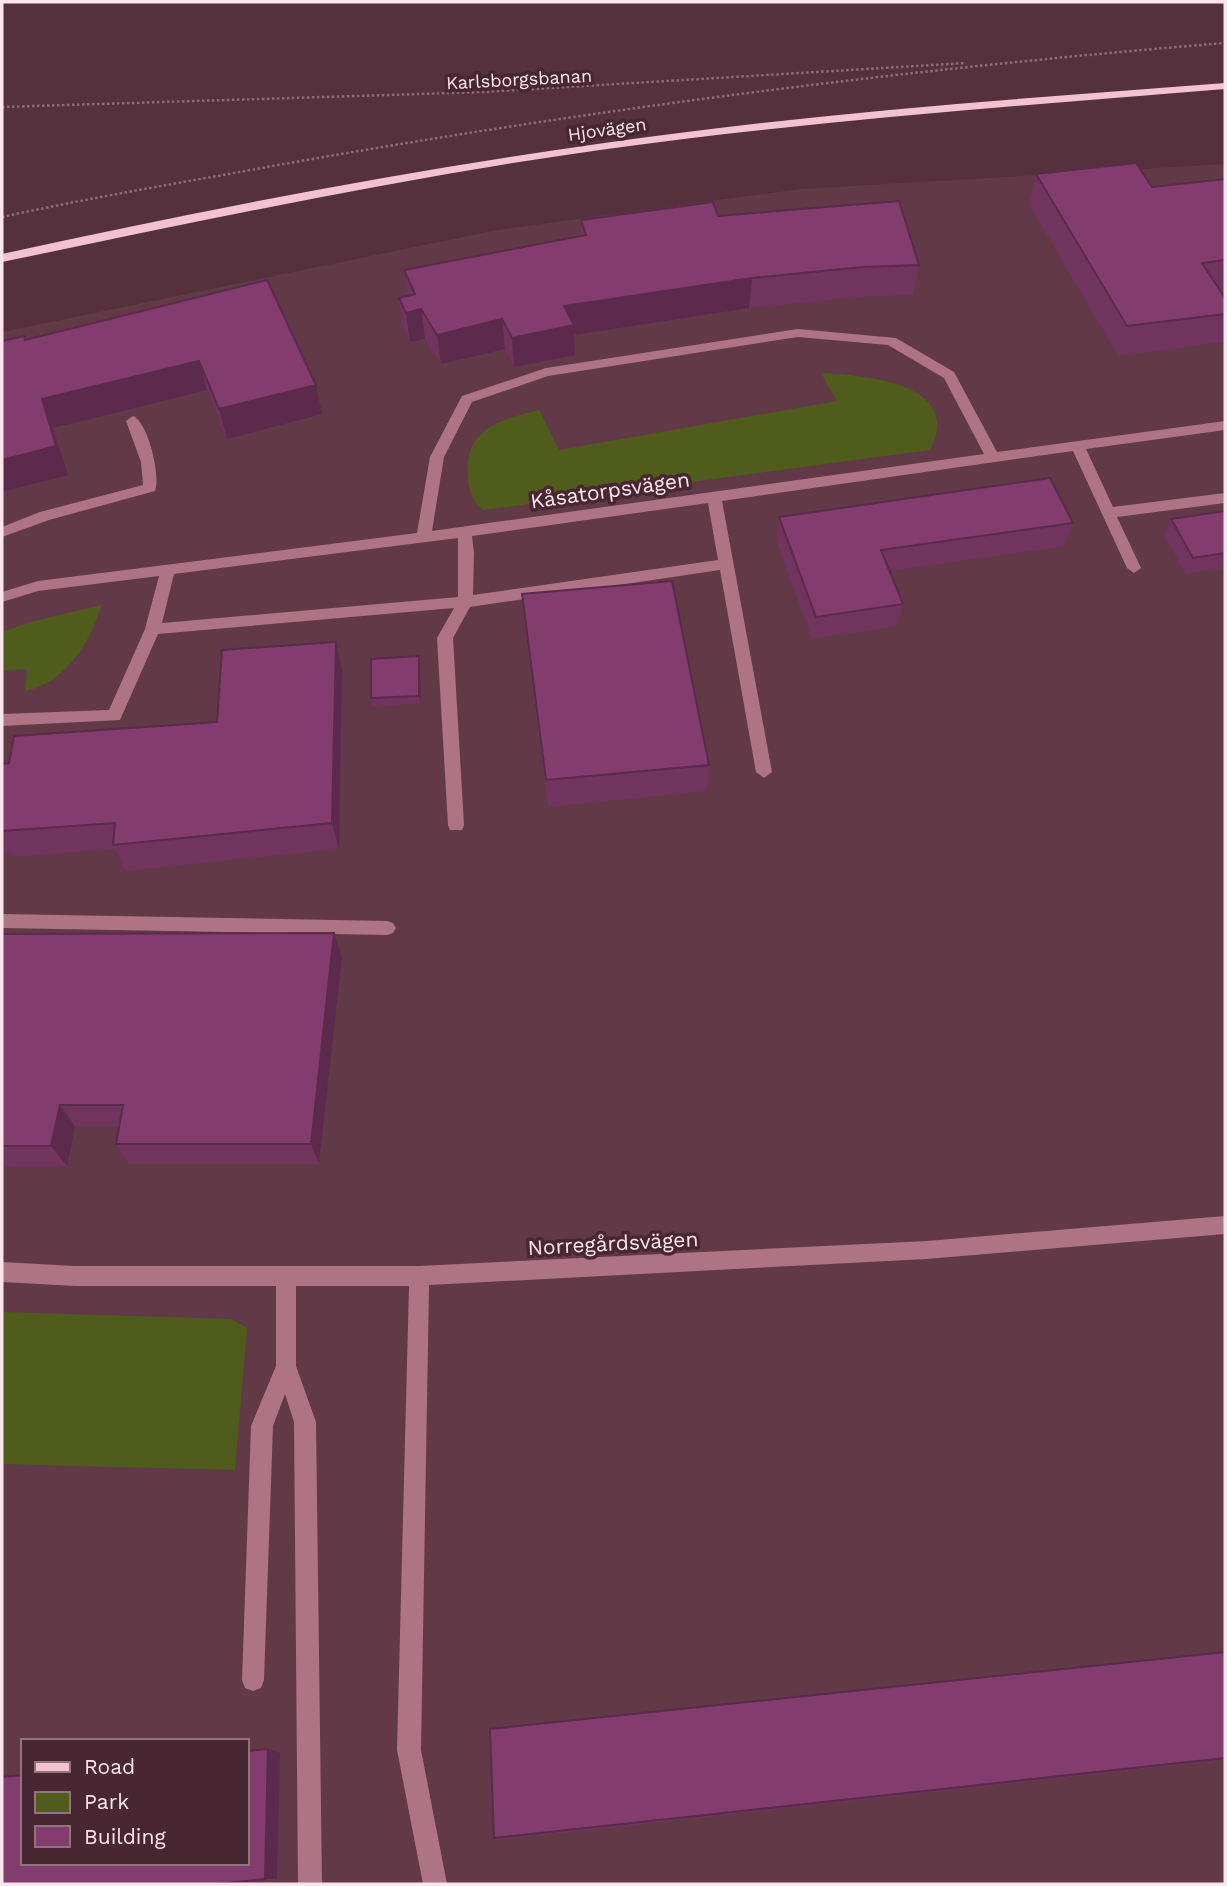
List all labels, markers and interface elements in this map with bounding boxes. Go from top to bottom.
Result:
street label: Karlsborgsbanan [446,65,592,93]
street label: Hjovägen [566,113,648,145]
street label: Kåsatorpsvägen [529,466,691,514]
street label: Norregårdsvägen [527,1226,699,1260]
legend [21,1739,248,1865]
text: Road [84,1754,135,1779]
text: Park [84,1789,129,1814]
text: Building [84,1824,166,1849]

